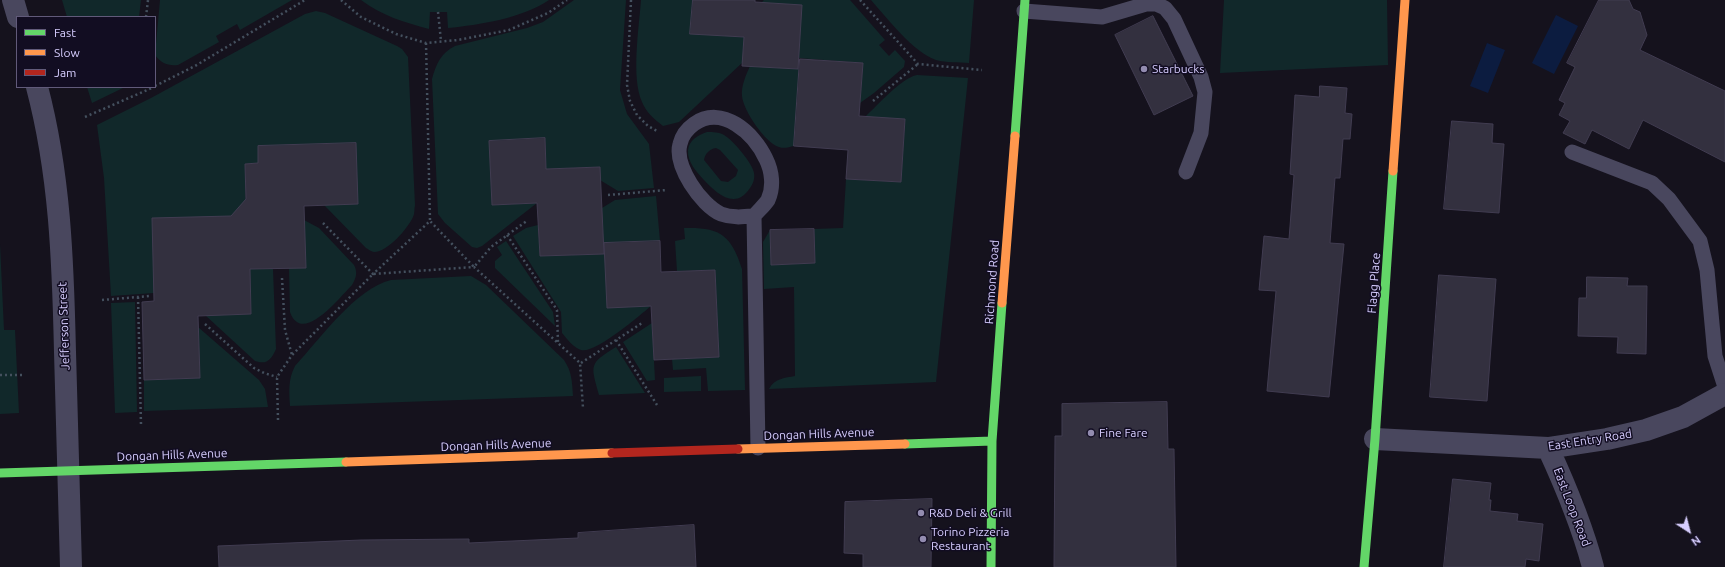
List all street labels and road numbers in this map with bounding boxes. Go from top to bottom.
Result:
street label: Richmond Road [982,239,1002,325]
street label: Flagg Place [1365,252,1383,314]
street label: Jefferson Street [55,282,73,370]
street label: Dongan Hills Avenue [763,425,875,443]
street label: East Entry Road [1547,426,1633,454]
street label: Dongan Hills Avenue [440,436,552,454]
street label: Dongan Hills Avenue [116,446,228,464]
street label: East Loop Road [1550,466,1594,548]

